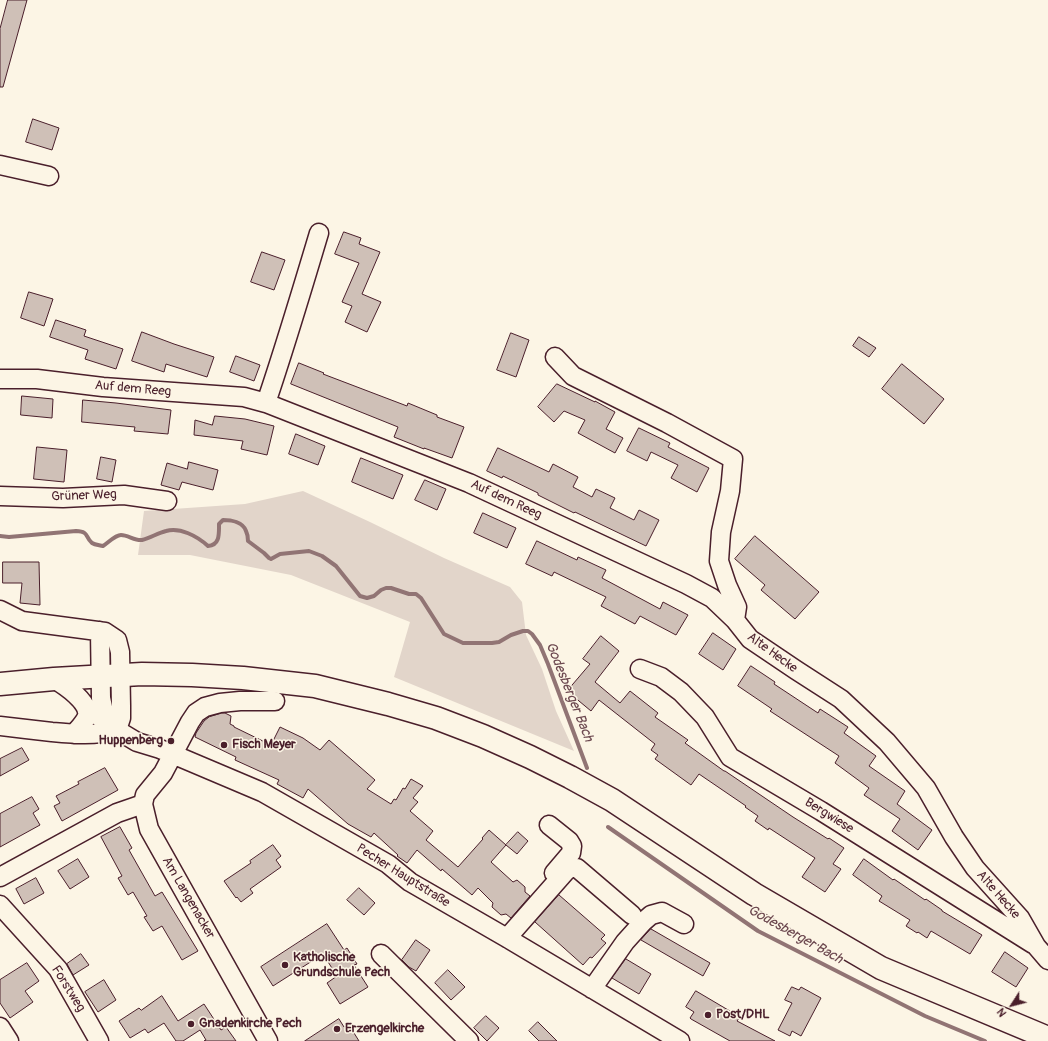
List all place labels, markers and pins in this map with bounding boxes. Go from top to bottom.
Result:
place label: Huppenberg [98,733,163,749]
marker: Huppenberg [166,736,176,746]
place label: Fisch Meyer [232,737,296,753]
marker: Fisch Meyer [219,740,229,750]
place label: Katholische Grundschule Pech [293,950,390,981]
marker: Katholische Grundschule Pech [280,960,290,970]
place label: Post/DHL [716,1007,770,1023]
marker: Post/DHL [703,1010,713,1020]
place label: Gnadenkirche Pech [199,1016,302,1032]
marker: Gnadenkirche Pech [186,1019,196,1029]
place label: Erzengelkirche [345,1021,424,1037]
marker: Erzengelkirche [332,1024,342,1034]

